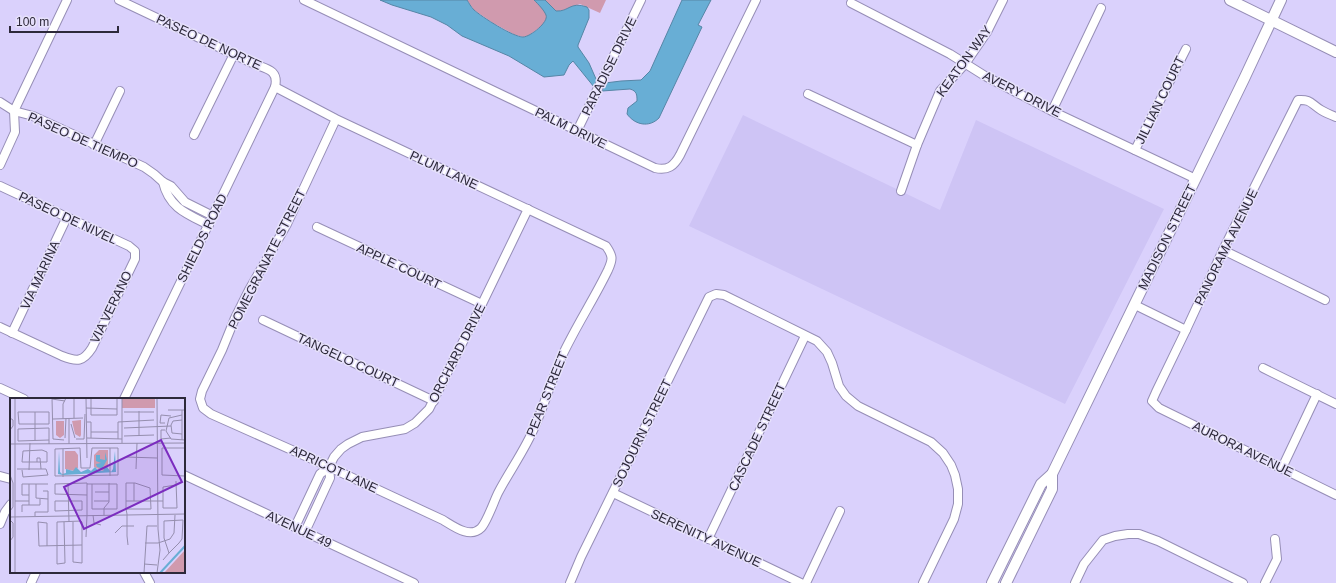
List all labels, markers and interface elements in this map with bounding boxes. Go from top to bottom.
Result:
scale bar [10,8,118,34]
street label: PASEO DE NORTE [154,11,264,73]
street label: PARADISE DRIVE [579,14,640,118]
text: 100 m [16,15,49,29]
street label: KEATON WAY [933,22,995,99]
street label: JILLIAN COURT [1132,54,1188,146]
street label: AVERY DRIVE [980,68,1064,120]
street label: PALM DRIVE [533,104,610,152]
street label: PASEO DE TIEMPO [26,109,140,171]
street label: PLUM LANE [407,148,481,193]
street label: MADISON STREET [1135,182,1199,292]
street label: POMEGRANATE STREET [225,186,309,331]
street label: PANORAMA AVENUE [1191,186,1261,308]
street label: PASEO DE NIVEL [16,189,120,247]
street label: SHIELDS ROAD [174,191,230,285]
street label: VIA MARINA [17,238,63,312]
street label: APPLE COURT [354,240,444,292]
street label: VIA VERANO [87,268,135,346]
street label: ORCHARD DRIVE [426,301,489,405]
street label: TANGELO COURT [295,330,401,390]
street label: PEAR STREET [523,349,571,439]
street label: SOJOURN STREET [609,376,675,490]
street label: CASCADE STREET [725,380,789,494]
inset map [10,398,185,573]
street label: AURORA AVENUE [1190,418,1296,480]
street label: APRICOT LANE [288,442,381,496]
street label: SERENITY AVENUE [648,506,764,570]
street label: AVENUE 49 [264,507,334,551]

